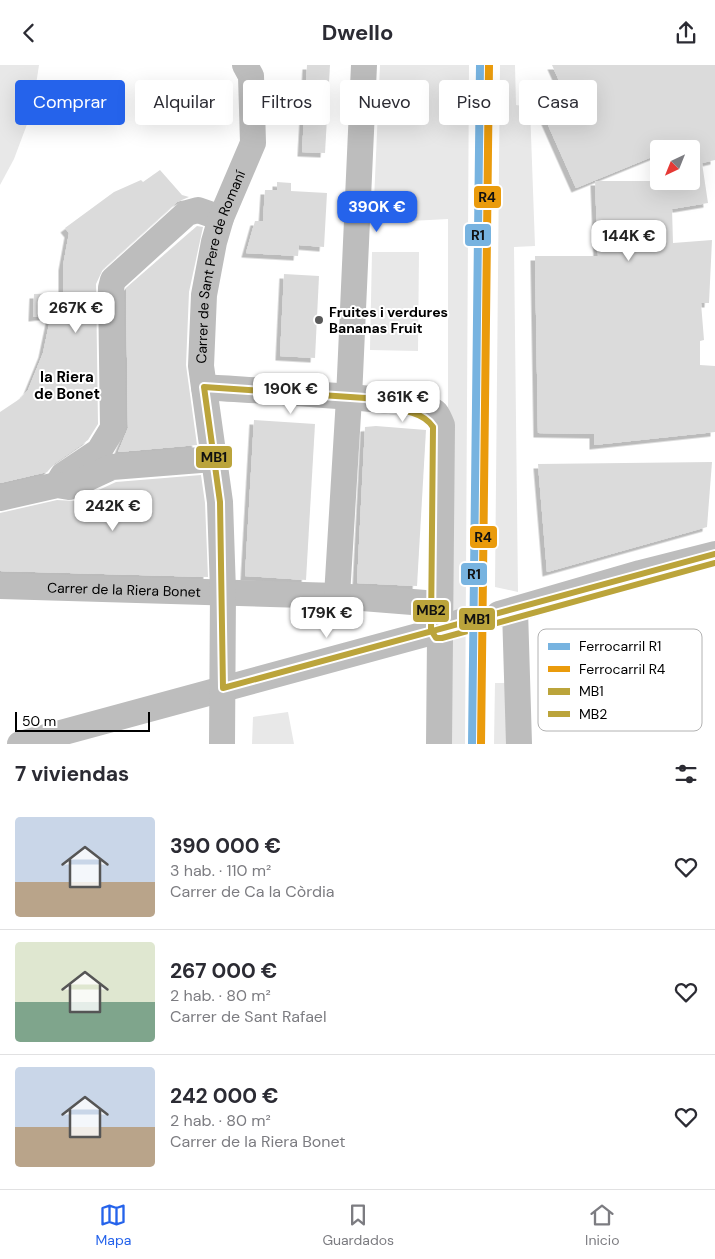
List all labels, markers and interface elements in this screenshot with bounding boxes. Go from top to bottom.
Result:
text: Dwello [322,18,393,47]
icon: back [15,19,43,47]
icon: share [672,19,700,47]
chip: Comprar [15,80,125,125]
chip: Alquilar [135,80,233,125]
chip: Filtros [243,80,330,125]
chip: Nuevo [340,80,429,125]
chip: Piso [439,80,509,125]
chip: Casa [519,80,597,125]
north arrow [650,140,700,190]
map controls [650,140,700,190]
street label: Carrer de Sant Pere de Romaní [192,167,250,364]
line badge: R4 [473,185,502,209]
text: R4 [478,188,496,206]
pin: 390K € [336,191,418,233]
text: 390K € [348,196,406,217]
pin: 144K € [588,219,670,262]
line badge: R1 [464,223,492,247]
text: 144K € [602,225,656,246]
text: R1 [471,226,485,244]
pin: 267K € [35,291,117,334]
text: 267K € [49,297,103,318]
place label: Fruites i verdures Bananas Fruit [329,303,448,337]
marker: Fruites i verdures Bananas Fruit [313,314,325,326]
district label: la Riera de Bonet [34,367,100,404]
pin: 190K € [250,373,332,415]
text: 190K € [264,378,318,399]
pin: 361K € [362,381,444,423]
text: 361K € [377,386,429,407]
line badge: MB1 [195,445,233,469]
text: MB1 [201,448,227,466]
pin: 242K € [72,489,154,532]
text: 242K € [85,495,141,516]
line badge: R4 [469,525,498,549]
text: R4 [474,528,492,546]
line badge: R1 [460,562,488,586]
text: R1 [467,565,481,583]
street label: Carrer de la Riera Bonet [47,578,201,601]
pin: 179K € [286,597,368,639]
line badge: MB2 [412,599,450,623]
text: MB2 [416,601,446,619]
text: 179K € [301,602,353,623]
line badge: MB1 [458,607,496,631]
text: MB1 [464,610,490,628]
legend [538,629,702,731]
text: Ferrocarril R1 [579,637,661,655]
text: Ferrocarril R4 [579,660,666,678]
text: MB1 [579,682,604,700]
text: MB2 [579,705,607,723]
scale bar [15,709,150,732]
text: 50 m [22,712,56,730]
text: 7 viviendas [15,760,129,788]
icon: filters [672,760,700,788]
text: 390 000 € [170,832,281,860]
icon: home [55,837,115,897]
icon: heart [672,853,700,881]
text: 3 hab. · 110 m² [170,860,271,881]
text: Carrer de Ca la Còrdia [170,881,334,902]
text: 267 000 € [170,957,277,985]
icon: home [55,962,115,1022]
icon: heart [672,978,700,1006]
text: 2 hab. · 80 m² [170,985,271,1006]
text: Carrer de Sant Rafael [170,1006,327,1027]
text: 242 000 € [170,1082,279,1110]
icon: home [55,1087,115,1147]
icon: heart [672,1103,700,1131]
text: 2 hab. · 80 m² [170,1110,271,1131]
text: Carrer de la Riera Bonet [170,1131,346,1152]
tab: Mapa [96,1201,131,1249]
tab: Guardados [322,1201,394,1249]
tab: Inicio [585,1201,619,1249]

